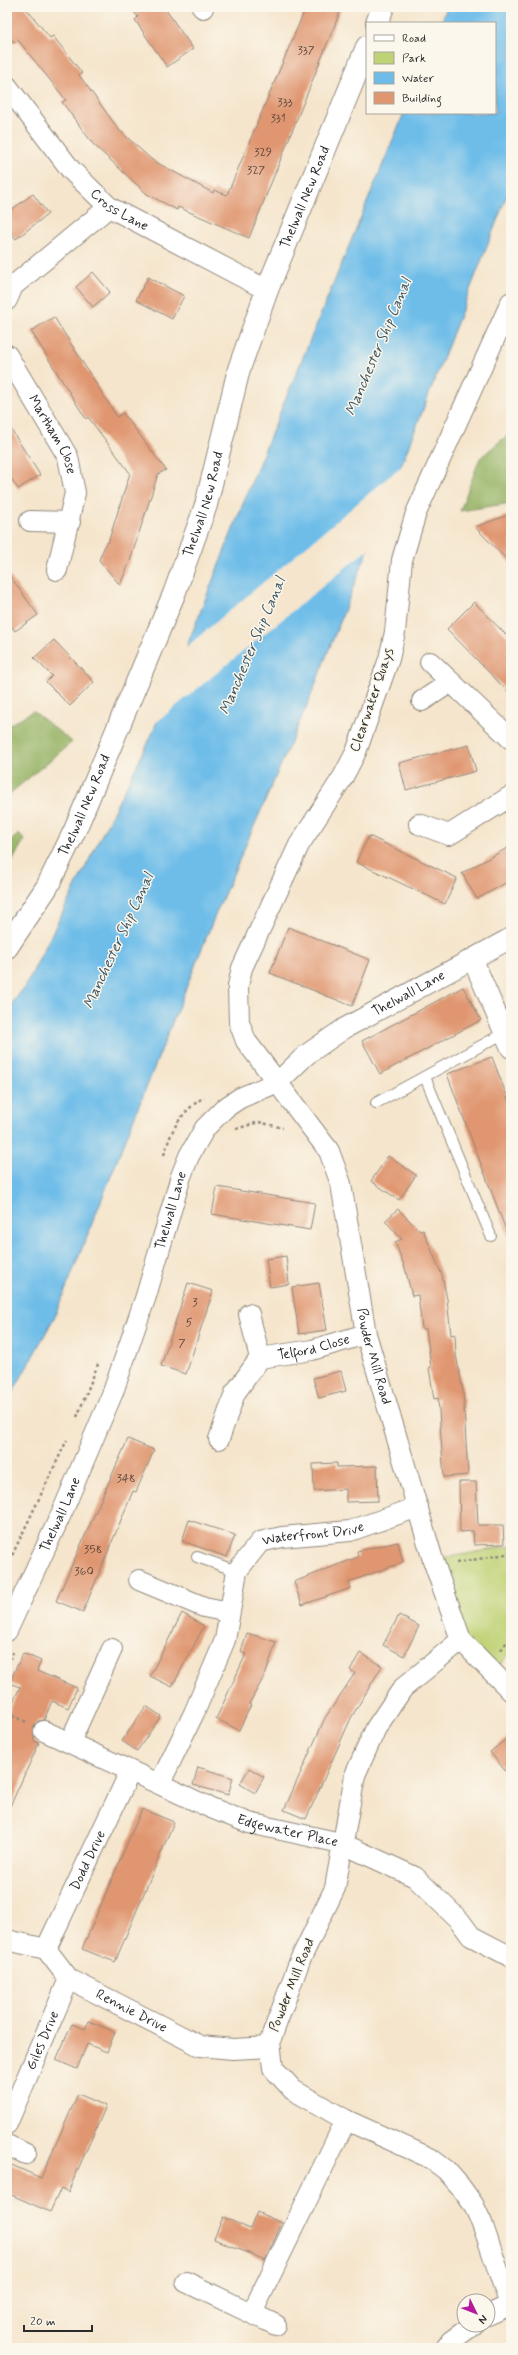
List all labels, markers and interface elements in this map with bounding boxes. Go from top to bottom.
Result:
legend [366,22,496,114]
text: Road [402,31,426,47]
house number: 337 [297,43,315,59]
text: Park [402,51,426,67]
text: Water [402,71,434,87]
text: Building [402,91,442,108]
house number: 333 [277,95,293,111]
house number: 331 [270,111,286,127]
street label: Thelwall New Road [276,143,334,251]
house number: 329 [254,145,272,161]
house number: 327 [247,163,266,179]
street label: Cross Lane [86,185,152,235]
water label: Manchester Ship Canal [341,274,418,419]
street label: Martham Close [24,392,80,476]
street label: Thelwall New Road [179,450,228,560]
water label: Manchester Ship Canal [215,573,292,718]
street label: Clearwater Quays [346,645,398,754]
street label: Thelwall New Road [54,752,115,859]
water label: Manchester Ship Canal [79,869,160,1012]
street label: Thelwall Lane [369,966,448,1021]
street label: Thelwall Lane [151,1169,191,1252]
house number: 3 [192,1295,198,1311]
street label: Powder Mill Road [353,1307,395,1407]
house number: 5 [185,1315,193,1331]
street label: Telford Close [276,1330,352,1364]
house number: 7 [178,1336,186,1352]
house number: 348 [116,1471,136,1487]
street label: Thelwall Lane [36,1474,85,1555]
street label: Waterfront Drive [260,1518,367,1550]
house number: 358 [84,1542,102,1558]
house number: 360 [74,1564,94,1580]
street label: Edgewater Place [234,1810,340,1851]
street label: Dodd Drive [66,1827,110,1894]
street label: Powder Mill Road [265,1936,319,2034]
street label: Rennie Drive [93,1985,170,2037]
street label: Giles Drive [22,2008,63,2073]
north arrow [456,2293,496,2333]
scale bar [24,2307,92,2333]
text: N [475,2312,490,2327]
text: 20 m [30,2314,56,2330]

